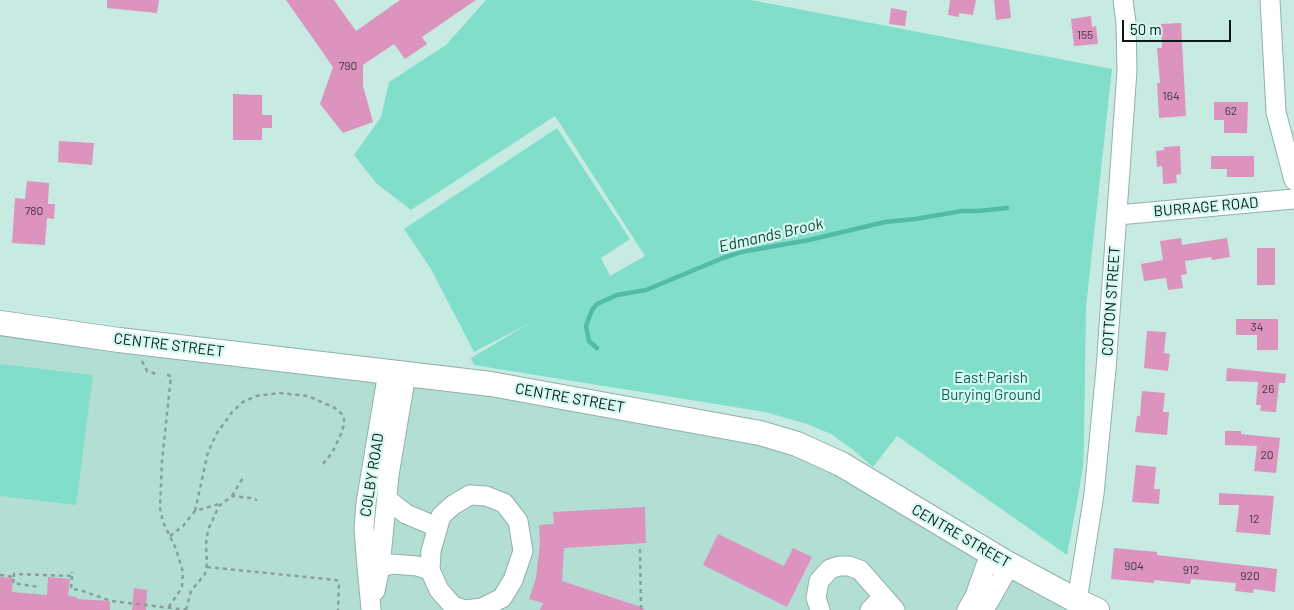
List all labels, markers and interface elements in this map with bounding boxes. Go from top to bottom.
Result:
scale bar [1124,10,1233,42]
text: 50 m [1130,20,1162,38]
house number: 155 [1077,28,1093,42]
house number: 790 [339,59,357,73]
house number: 164 [1163,89,1179,103]
house number: 62 [1225,104,1237,118]
street label: BURRAGE ROAD [1153,193,1259,221]
house number: 780 [25,204,43,218]
water label: Edmands Brook [717,214,825,256]
street label: COTTON STREET [1098,246,1124,356]
house number: 34 [1251,320,1263,334]
street label: CENTRE STREET [113,329,225,361]
park label: East Parish Burying Ground [941,369,1041,404]
street label: CENTRE STREET [514,380,626,416]
house number: 26 [1262,382,1274,396]
street label: COLBY ROAD [357,432,387,518]
house number: 20 [1260,448,1274,462]
street label: CENTRE STREET [908,500,1014,572]
house number: 12 [1249,512,1259,526]
house number: 904 [1124,559,1144,573]
house number: 912 [1183,563,1199,577]
house number: 920 [1240,569,1260,583]

